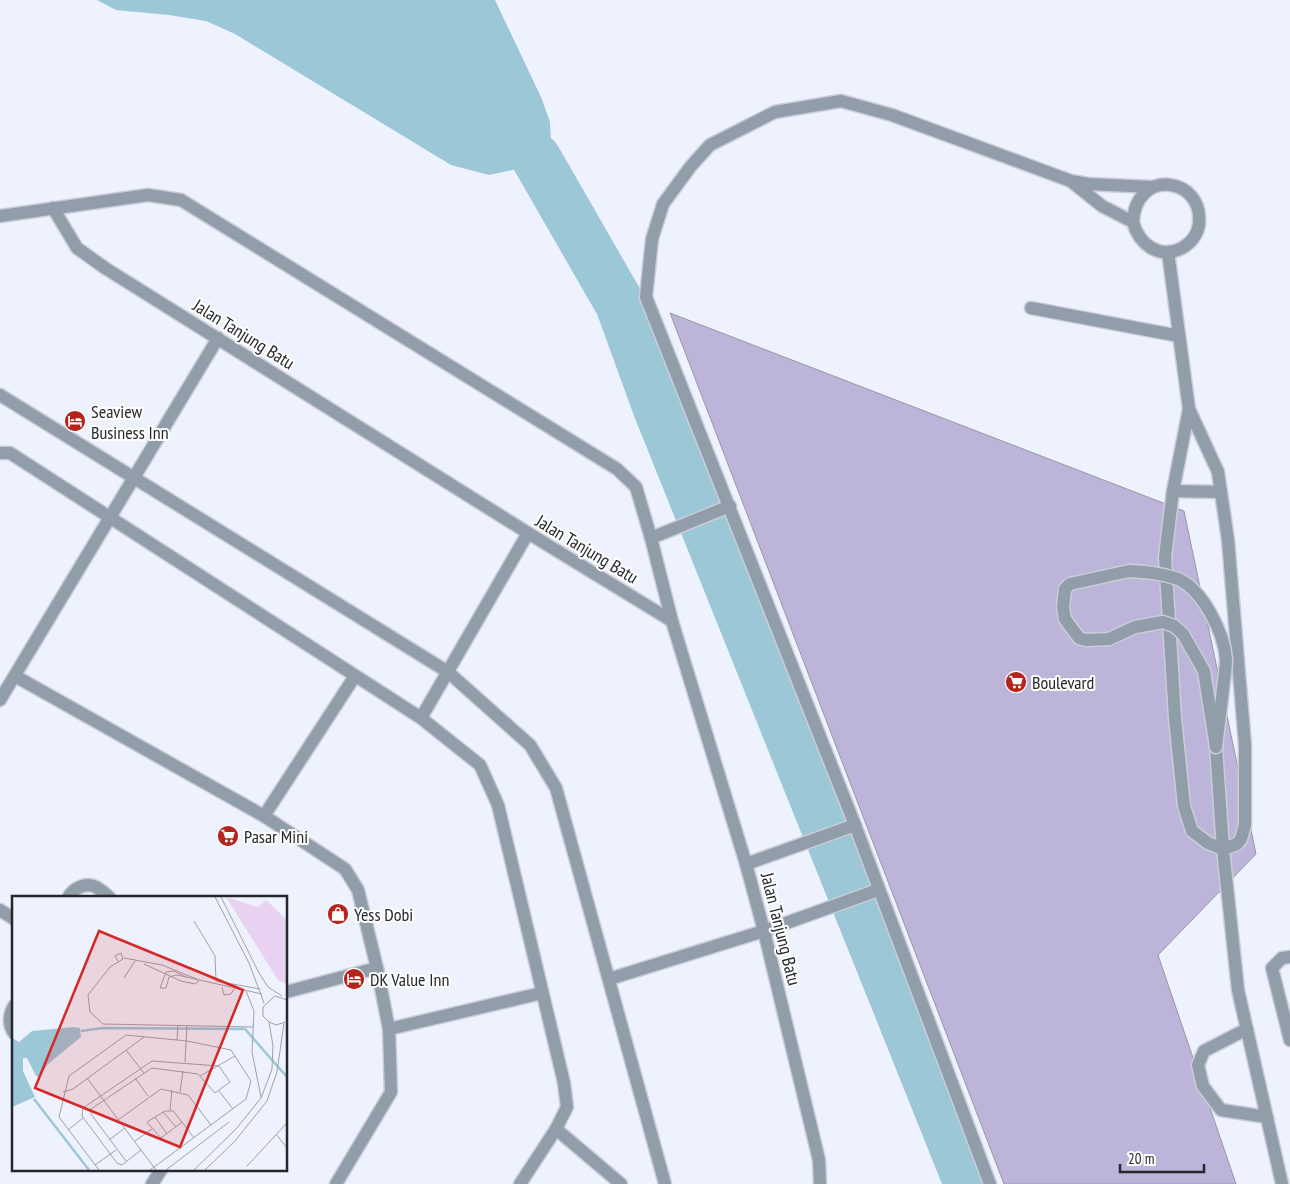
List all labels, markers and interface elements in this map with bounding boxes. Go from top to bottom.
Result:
street label: Jalan Tanjung Batu [188,293,299,374]
place label: Seaview Business Inn [91,400,169,444]
hotel icon: Seaview Business Inn [63,409,87,433]
street label: Jalan Tanjung Batu [531,509,642,589]
supermarket icon: Boulevard [1004,670,1028,694]
place label: Boulevard [1032,671,1094,694]
supermarket icon: Pasar Mini [216,824,240,848]
place label: Pasar Mini [244,825,308,848]
street label: Jalan Tanjung Batu [756,869,806,988]
inset map [12,896,288,1172]
shop icon: Yess Dobi [326,902,350,926]
place label: Yess Dobi [354,903,413,926]
hotel icon: DK Value Inn [342,967,366,991]
place label: DK Value Inn [370,968,449,991]
scale bar [1120,1142,1204,1174]
text: 20 m [1128,1149,1154,1168]

